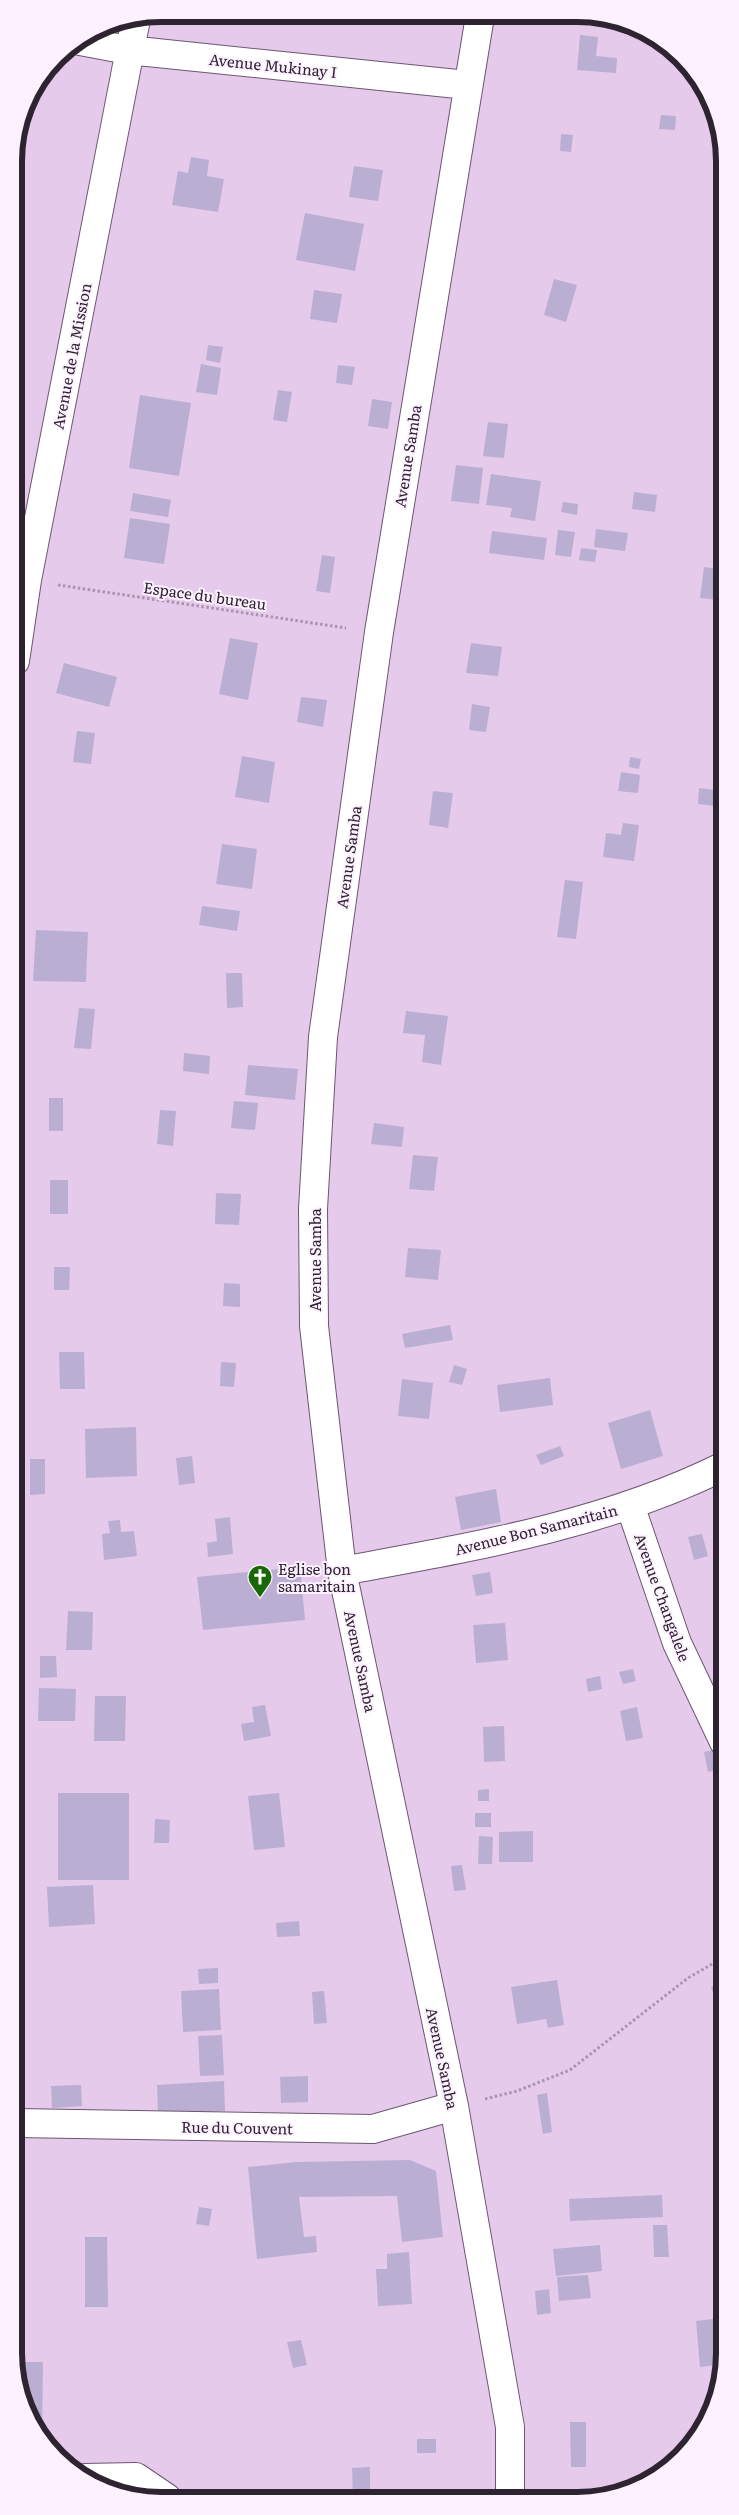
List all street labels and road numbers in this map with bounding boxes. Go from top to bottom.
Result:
street label: Avenue Mukinay I [208,47,338,83]
street label: Avenue de la Mission [46,281,96,431]
street label: Avenue Samba [388,402,427,509]
street label: Espace du bureau [142,575,268,615]
street label: Avenue Samba [329,803,367,910]
street label: Avenue Samba [303,1207,326,1312]
street label: Avenue Bon Samaritain [452,1498,620,1560]
street label: Avenue Changalele [629,1530,697,1665]
street label: Avenue Samba [339,1608,383,1715]
street label: Avenue Samba [421,2005,465,2112]
street label: Rue du Couvent [181,2115,293,2139]

